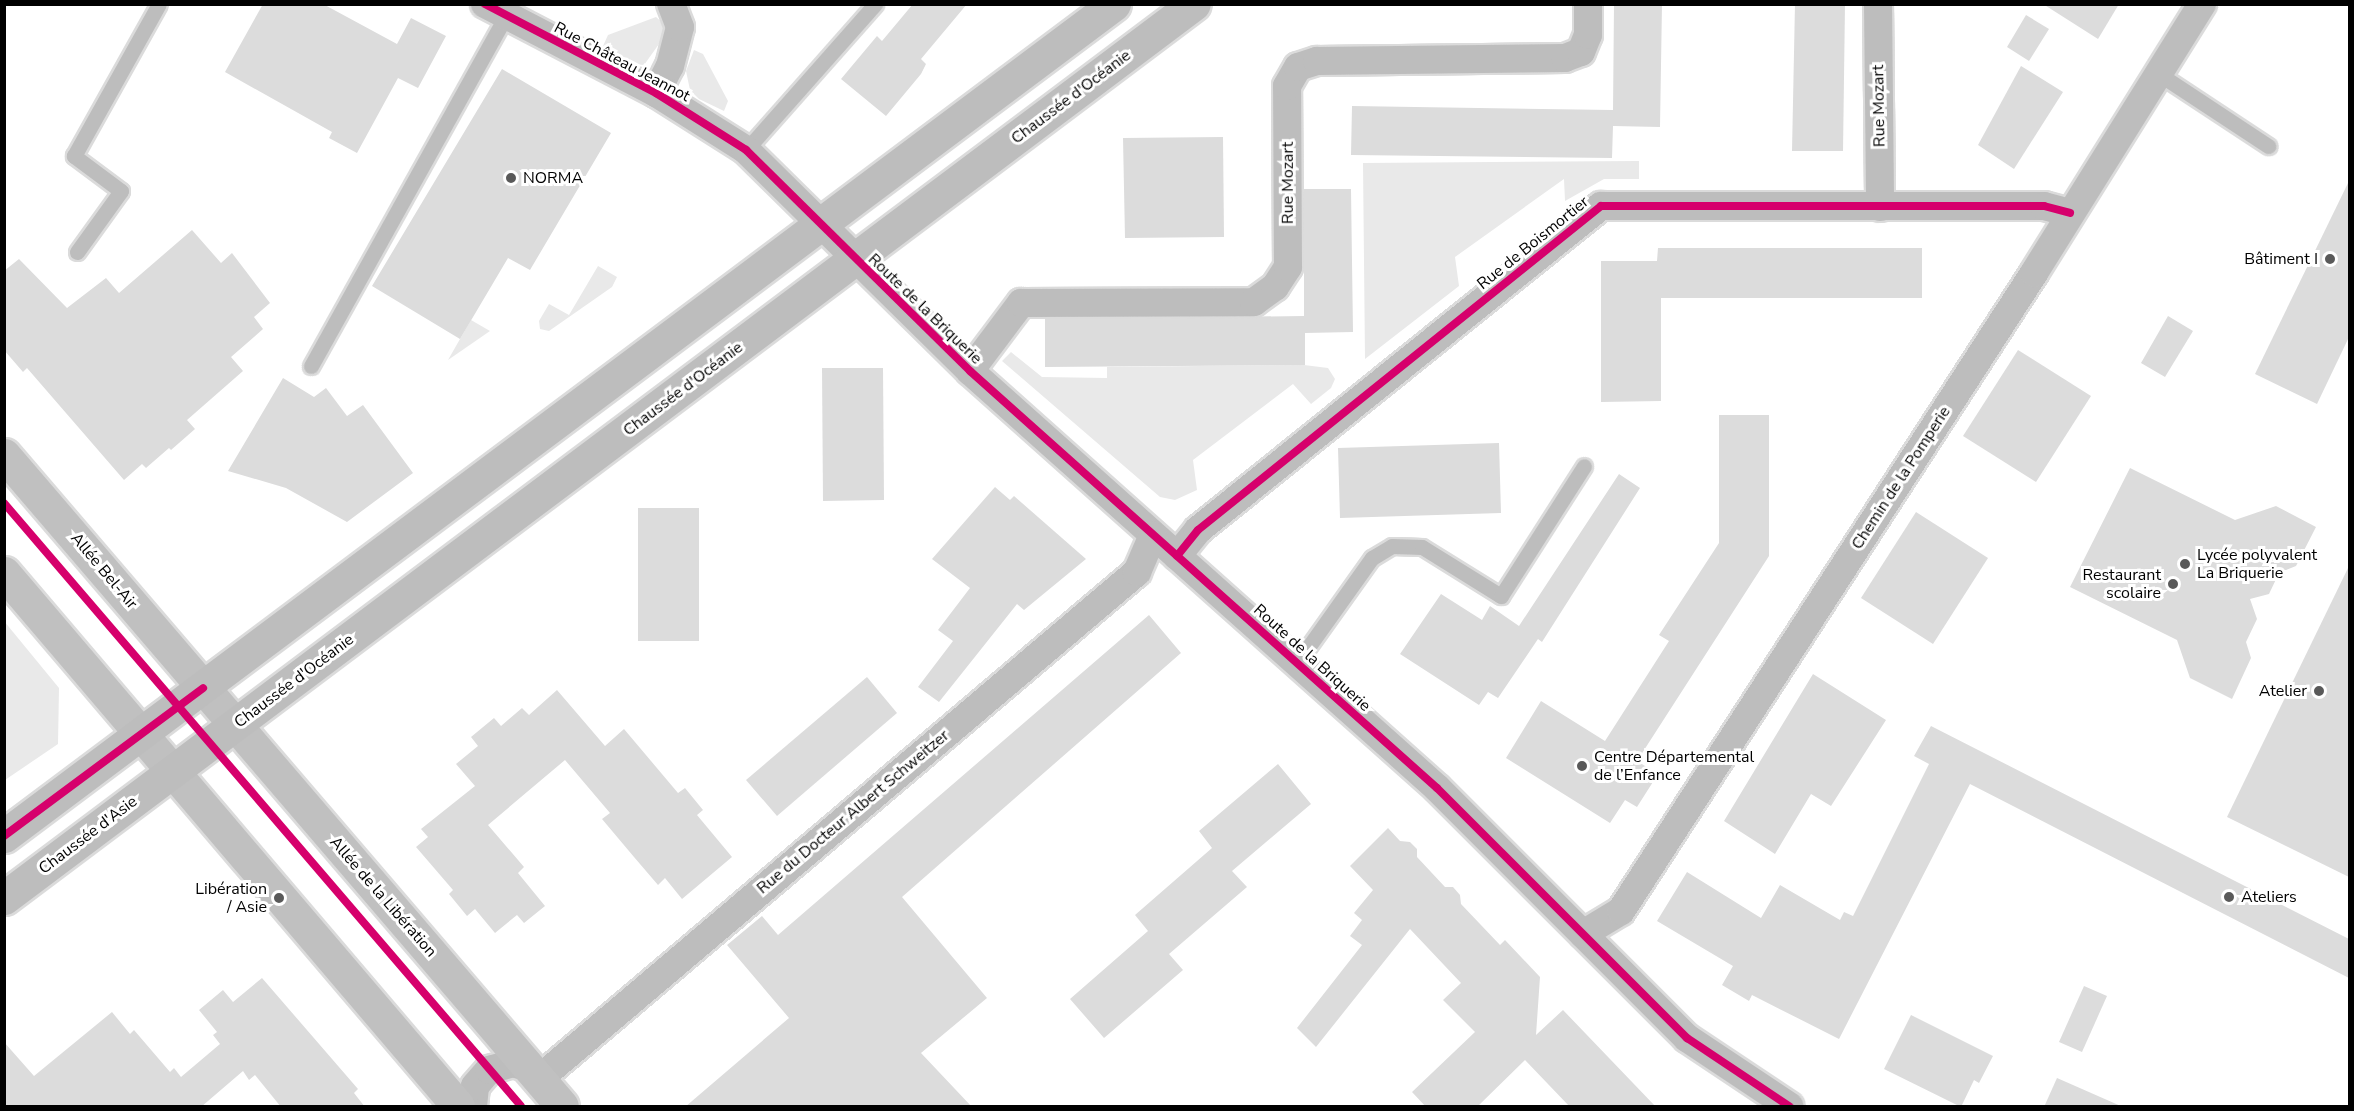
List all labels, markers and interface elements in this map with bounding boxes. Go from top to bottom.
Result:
street label: Rue Château Jeannot [551,18,693,106]
street label: Chaussée d'Océanie [1008,46,1134,148]
street label: Rue Mozart [1869,65,1889,147]
street label: Rue Mozart [1278,142,1298,224]
place label: NORMA [523,168,583,188]
marker: NORMA [504,171,518,185]
street label: Rue de Boismortier [1473,192,1593,294]
place label: Bâtiment I [2244,249,2318,269]
street label: Route de la Briquerie [864,250,986,368]
marker: Bâtiment I [2323,252,2337,266]
street label: Chaussée d'Océanie [620,338,746,440]
street label: Chemin de la Pomperie [1848,403,1954,553]
street label: Allée Bel-Air [67,529,141,613]
place label: Lycée polyvalent La Briquerie [2197,545,2317,583]
marker: Lycée polyvalent La Briquerie [2178,557,2192,571]
place label: Restaurant scolaire [2082,565,2161,603]
marker: Restaurant scolaire [2166,577,2180,591]
street label: Route de la Briquerie [1250,600,1374,716]
street label: Chaussée d'Océanie [231,630,357,732]
place label: Atelier [2259,681,2307,701]
marker: Atelier [2312,684,2326,698]
street label: Rue du Docteur Albert Schweitzer [753,726,953,898]
place label: Centre Départemental de l’Enfance [1594,747,1754,785]
marker: Centre Départemental de l’Enfance [1575,759,1589,773]
street label: Chaussée d'Asie [35,792,141,878]
street label: Allée de la Libération [326,833,440,961]
place label: Libération / Asie [195,879,267,917]
place label: Ateliers [2241,887,2297,907]
marker: Ateliers [2222,890,2236,904]
marker: Libération / Asie [272,891,286,905]

